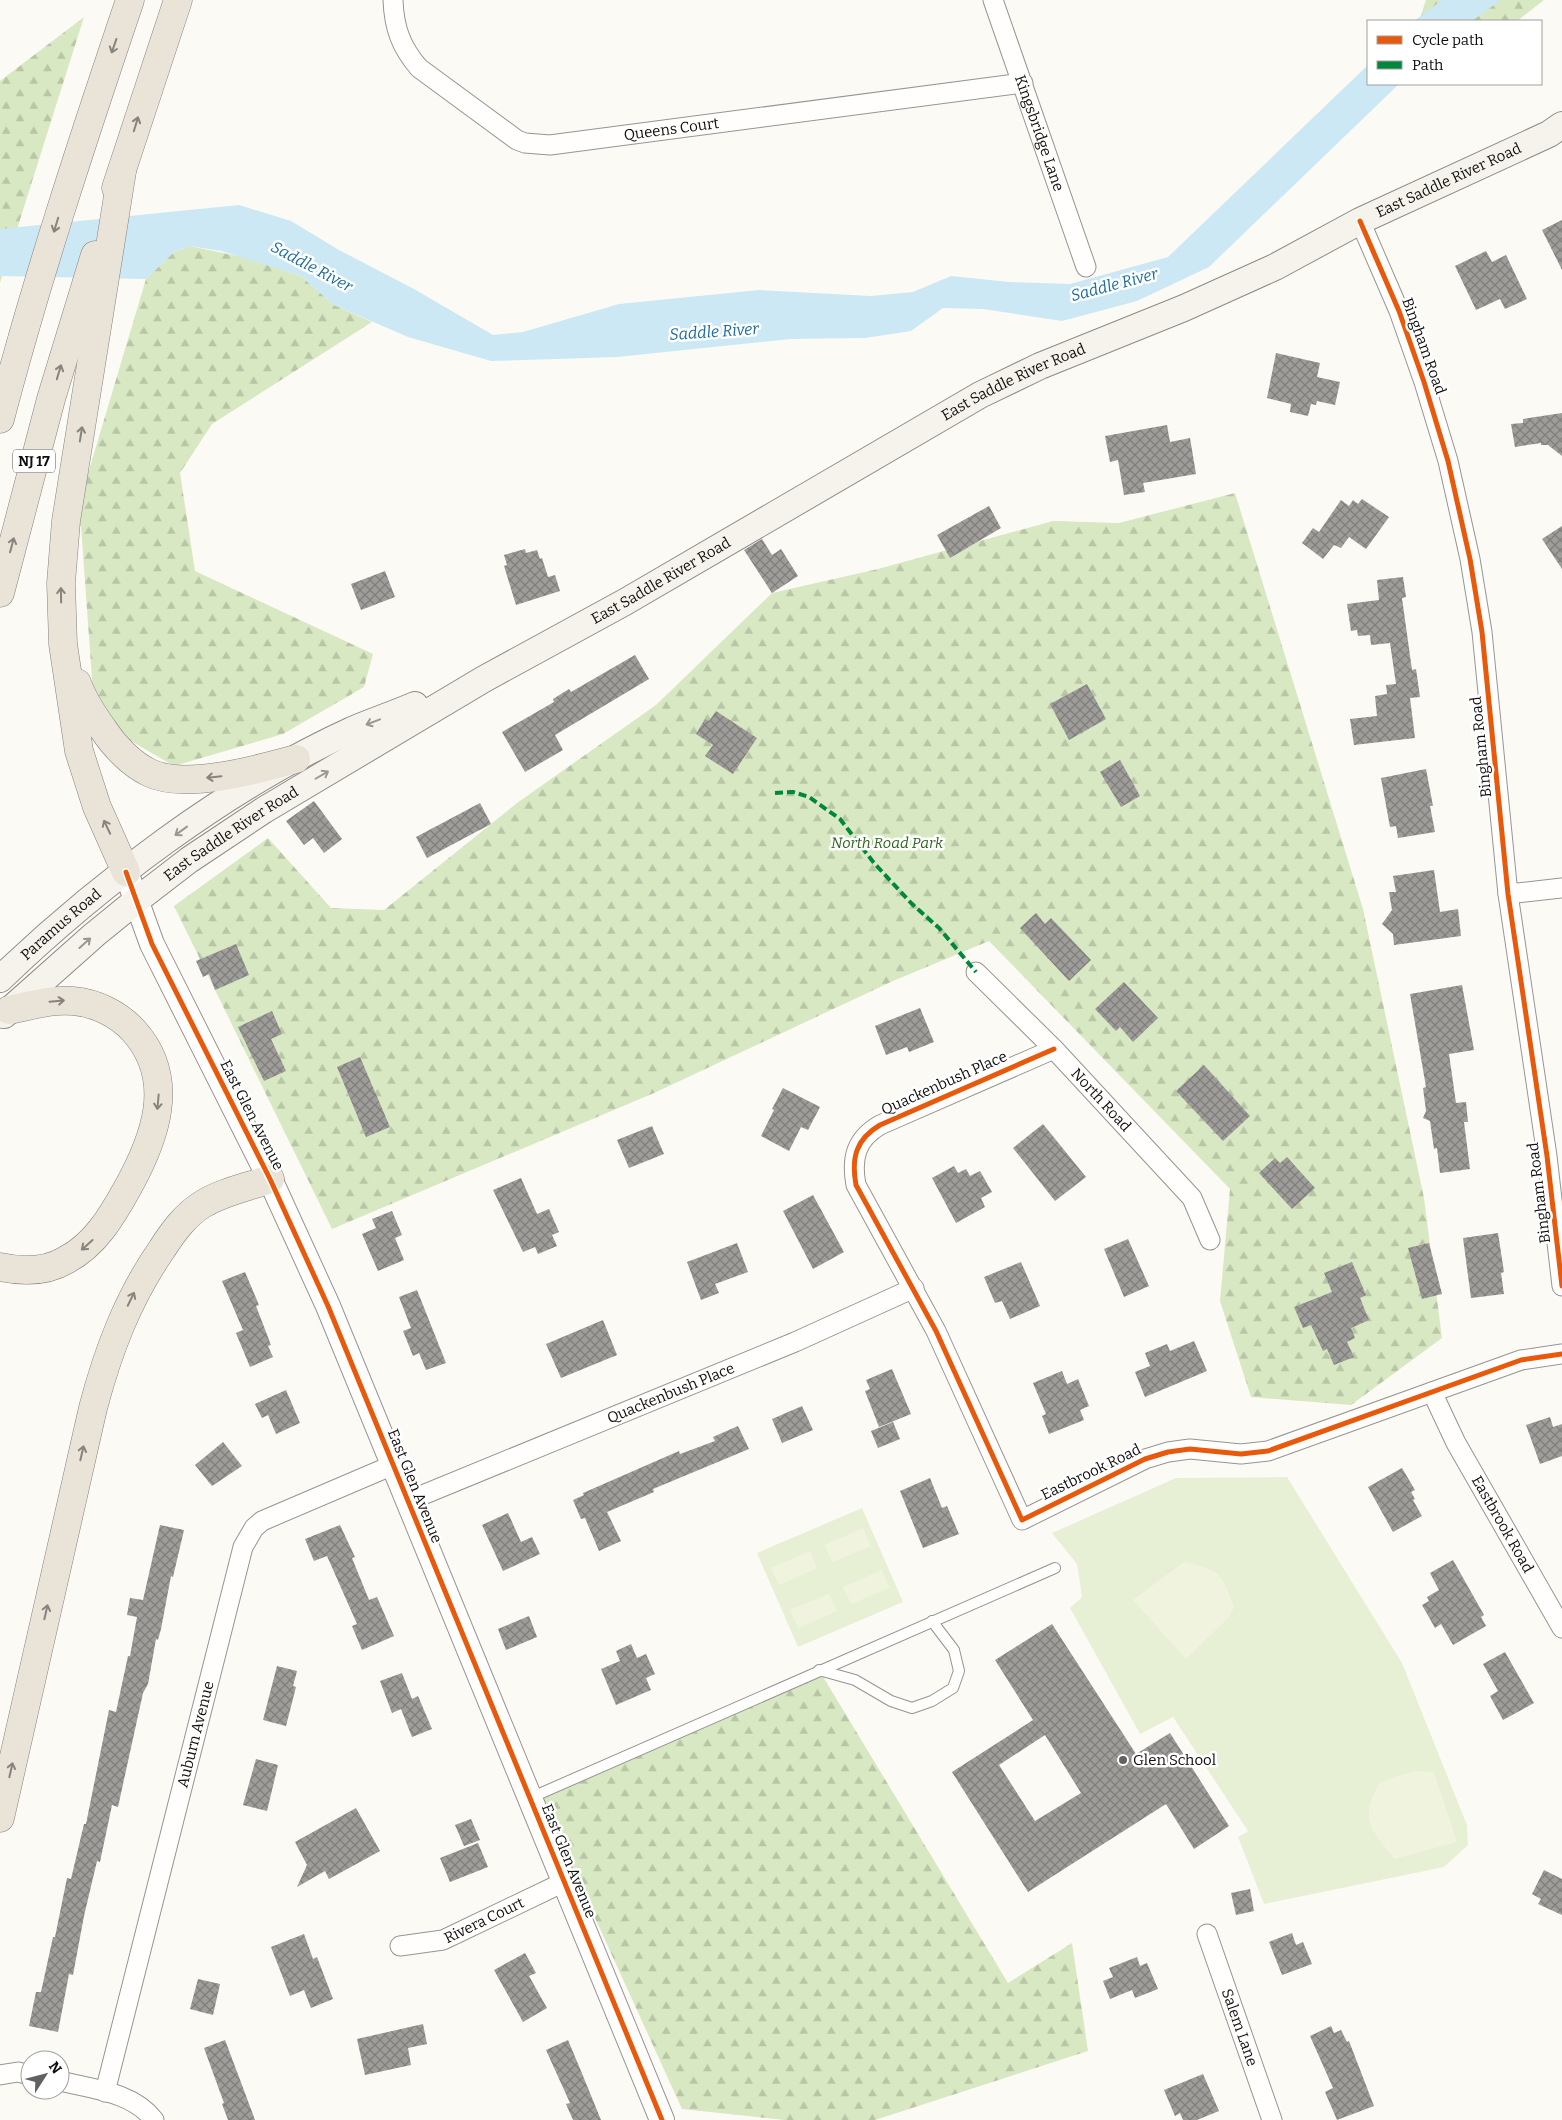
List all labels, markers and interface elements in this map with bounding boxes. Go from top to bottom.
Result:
legend [1367,20,1542,85]
text: Cycle path [1412,31,1484,49]
one-way arrow [109,38,118,53]
text: Path [1412,56,1444,74]
street label: Kingsbridge Lane [1011,73,1068,194]
street label: Queens Court [623,114,721,144]
one-way arrow [132,117,142,133]
street label: East Saddle River Road [1373,139,1524,221]
one-way arrow [51,217,61,233]
water label: Saddle River [268,237,357,297]
water label: Saddle River [1069,263,1161,305]
street label: Bingham Road [1398,295,1450,397]
water label: Saddle River [669,319,761,344]
street label: East Saddle River Road [938,340,1088,425]
one-way arrow [55,364,65,380]
one-way arrow [76,426,86,442]
road number: NJ 17 [13,450,55,472]
street label: East Saddle River Road [588,533,734,628]
one-way arrow [7,538,17,554]
one-way arrow [56,587,66,604]
street label: Bingham Road [1467,695,1495,798]
one-way arrow [366,718,381,727]
one-way arrow [314,770,329,780]
one-way arrow [207,772,223,782]
street label: East Saddle River Road [160,783,302,885]
one-way arrow [101,820,111,835]
one-way arrow [174,826,188,837]
park label: North Road Park [831,834,944,852]
street label: Paramus Road [17,885,105,964]
one-way arrow [78,937,91,948]
one-way arrow [49,997,65,1006]
street label: Quackenbush Place [878,1047,1010,1119]
street label: East Glen Avenue [216,1057,288,1173]
street label: North Road [1067,1064,1135,1135]
one-way arrow [153,1094,163,1110]
street label: Bingham Road [1524,1141,1554,1245]
one-way arrow [80,1239,93,1251]
one-way arrow [127,1292,136,1307]
street label: Quackenbush Place [604,1359,737,1427]
street label: East Glen Avenue [384,1426,446,1546]
street label: Eastbrook Road [1038,1440,1144,1504]
one-way arrow [78,1446,87,1462]
street label: Eastbrook Road [1468,1473,1537,1576]
one-way arrow [42,1604,52,1620]
street label: Auburn Avenue [173,1679,218,1789]
place label: Glen School [1133,1751,1216,1769]
marker: Glen School [1117,1754,1129,1766]
one-way arrow [7,1763,16,1779]
street label: East Glen Avenue [538,1801,600,1921]
street label: Rivera Court [441,1893,527,1947]
street label: Salem Lane [1218,1986,1261,2069]
north arrow [20,2050,70,2100]
text: N [45,2058,65,2077]

